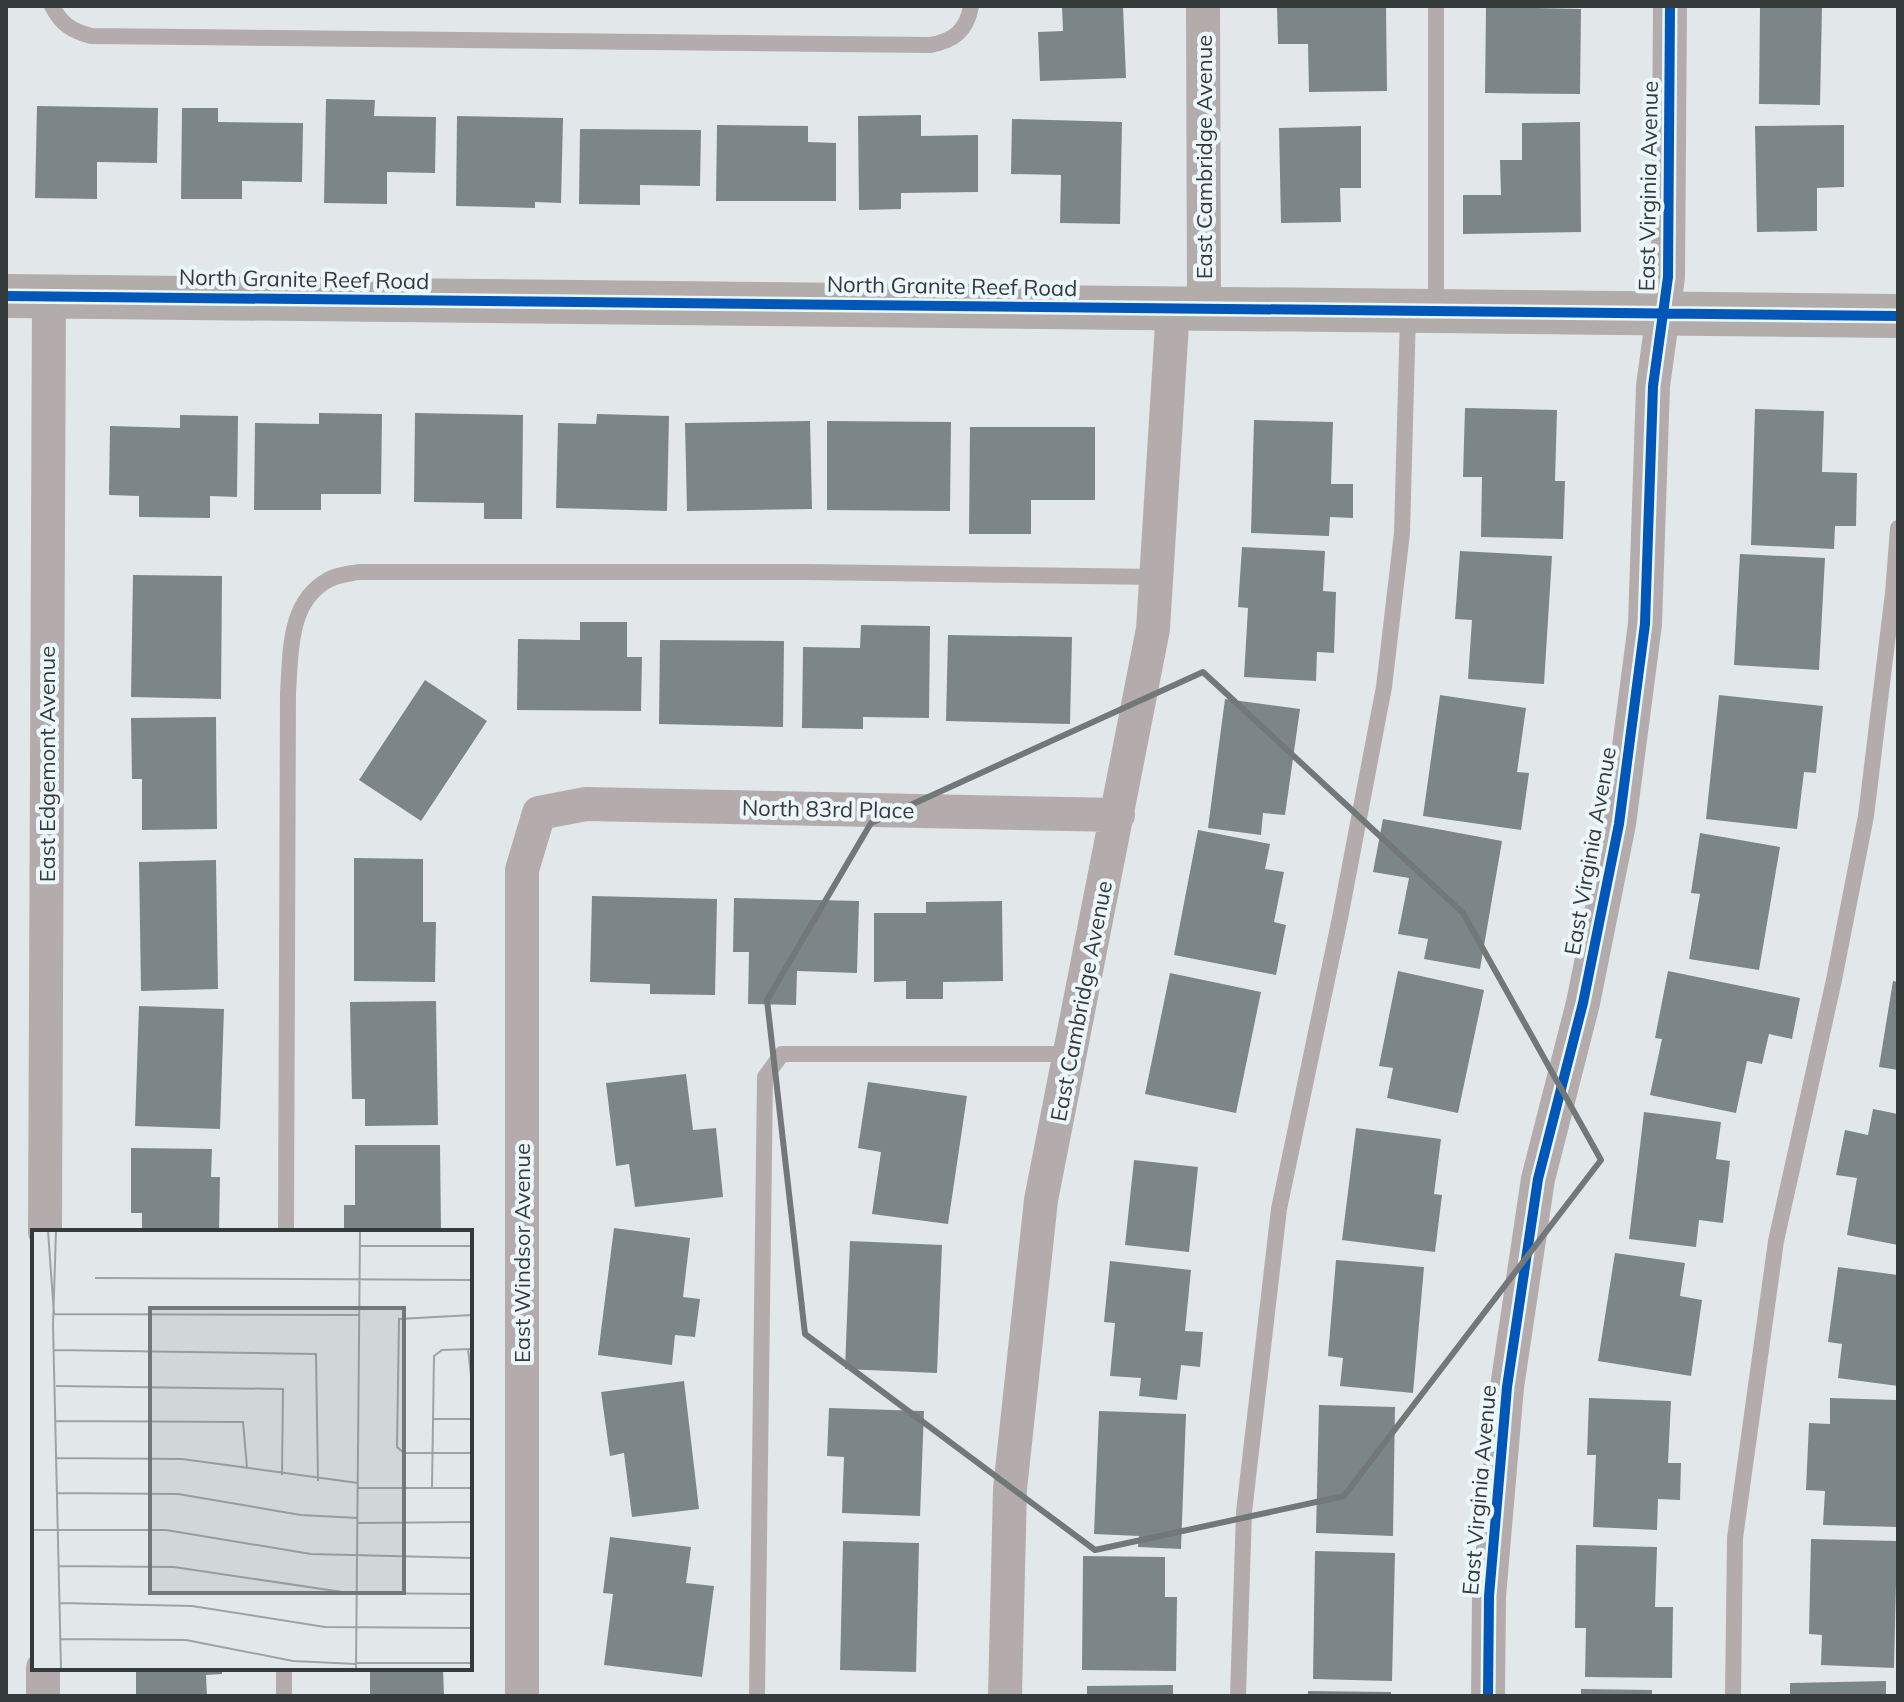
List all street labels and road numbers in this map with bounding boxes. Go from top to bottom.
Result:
street label: East Cambridge Avenue [1190,35,1218,279]
street label: East Virginia Avenue [1632,80,1664,292]
street label: North Granite Reef Road [179,263,429,295]
street label: North Granite Reef Road [827,270,1077,302]
street label: East Edgemont Avenue [33,646,61,882]
street label: East Virginia Avenue [1558,745,1622,957]
street label: North 83rd Place [742,793,914,825]
street label: East Cambridge Avenue [1044,878,1118,1124]
street label: East Windsor Avenue [508,1143,536,1363]
street label: East Virginia Avenue [1456,1384,1502,1596]

